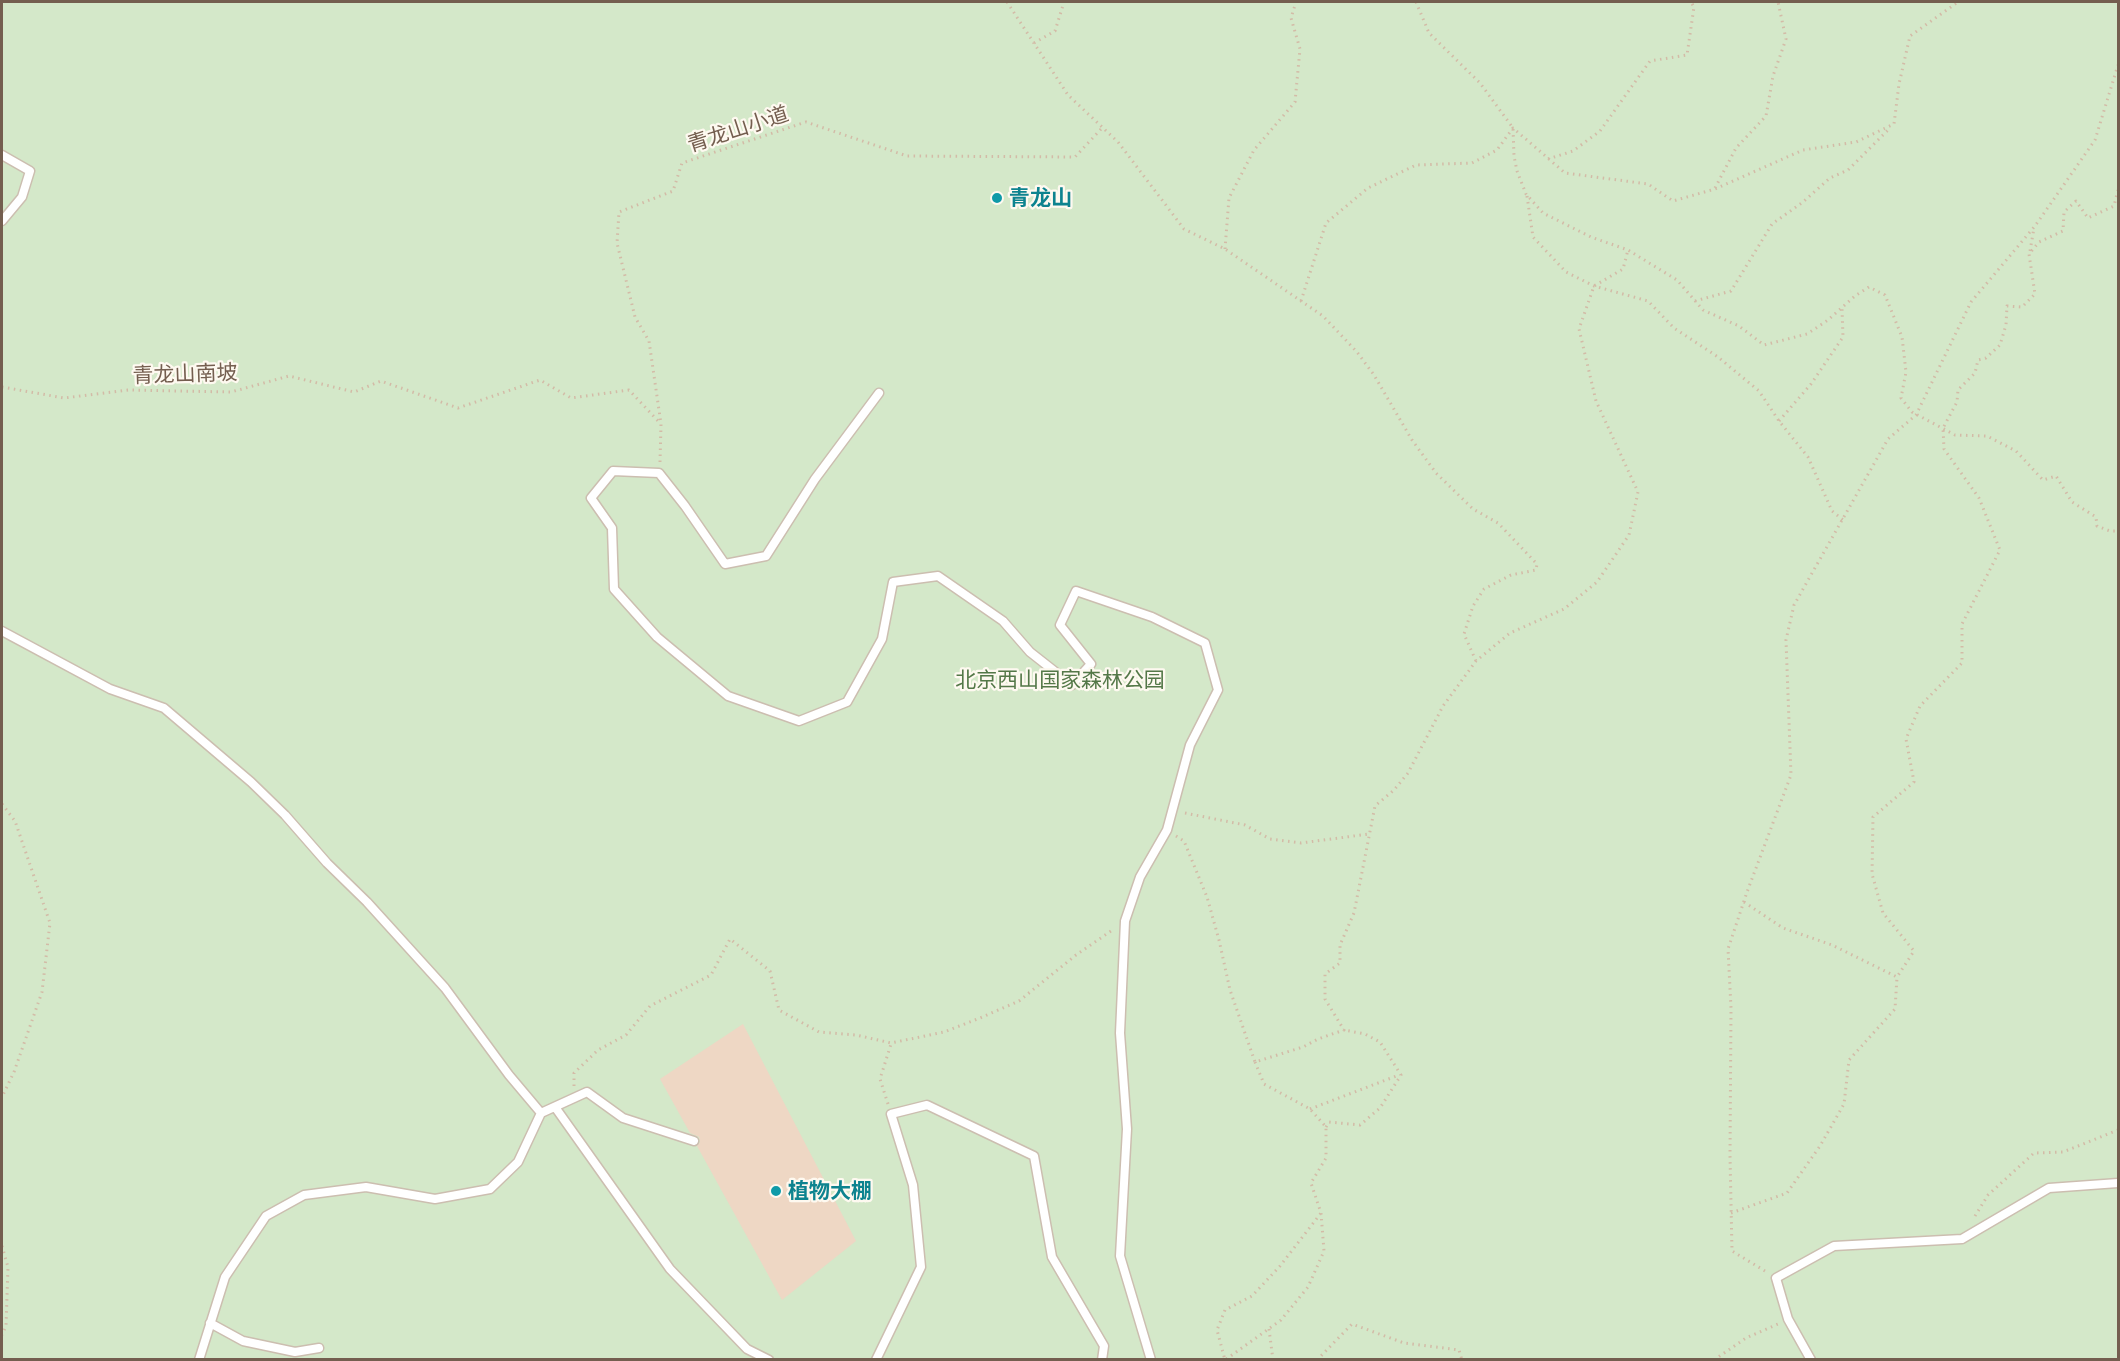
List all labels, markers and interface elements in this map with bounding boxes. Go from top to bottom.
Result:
street label: 青龙山小道 [684,101,792,157]
place label: 青龙山 [1009,185,1072,211]
marker: 青龙山 [990,191,1004,205]
street label: 青龙山南坡 [132,360,238,388]
park label: 北京西山国家森林公园 [955,667,1165,693]
place label: 植物大棚 [788,1178,872,1204]
marker: 植物大棚 [769,1184,783,1198]

